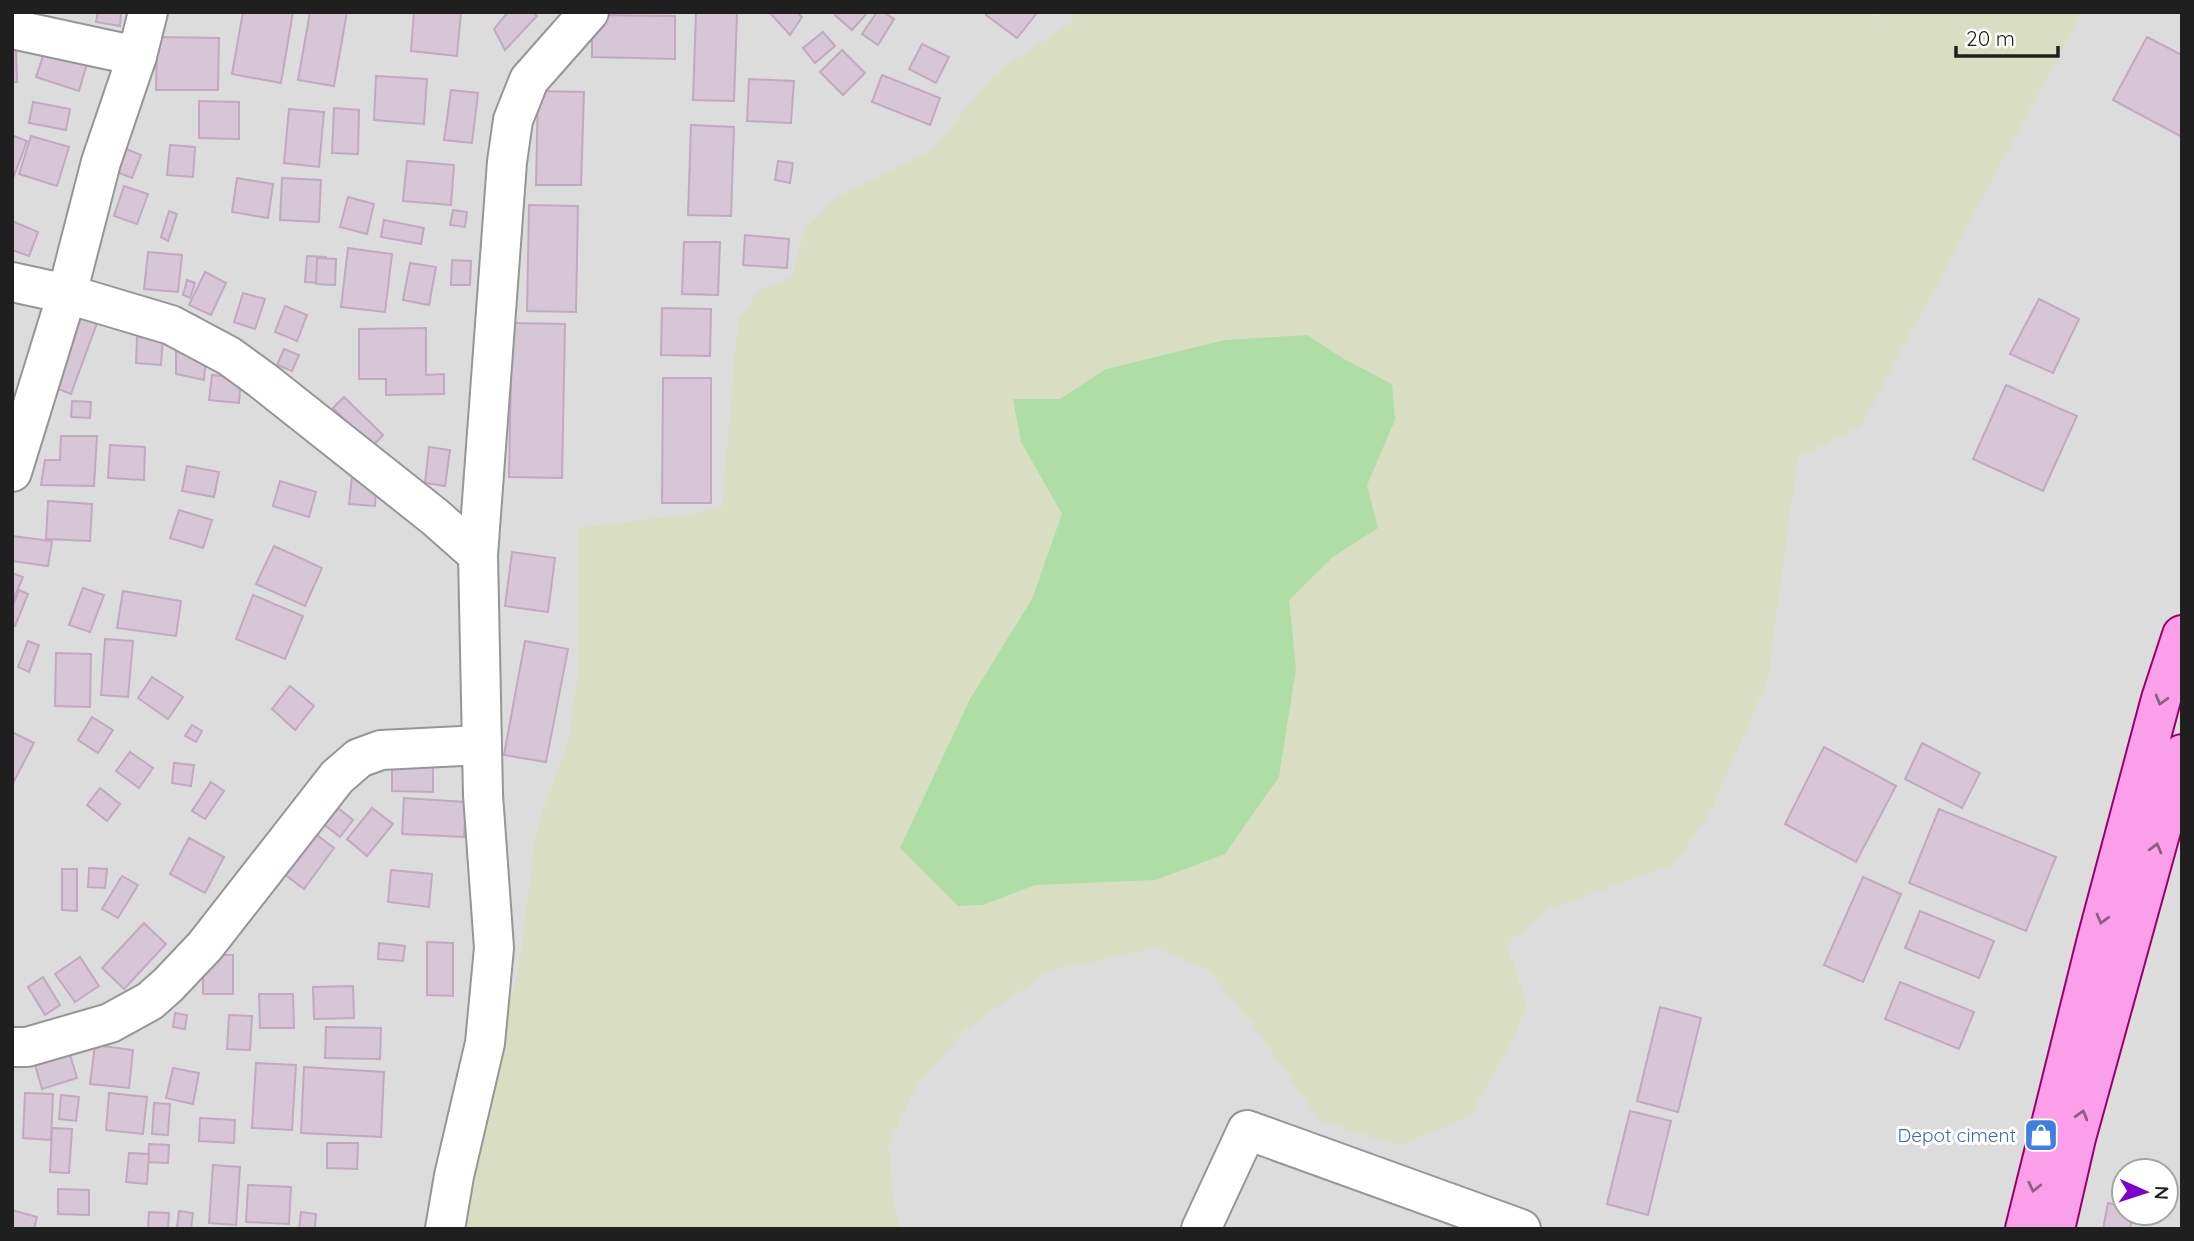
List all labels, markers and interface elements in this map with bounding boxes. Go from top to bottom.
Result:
scale bar [1956,14,2058,58]
text: 20 m [1966,25,2015,51]
one-way arrow [2155,693,2170,705]
one-way arrow [2148,843,2162,855]
one-way arrow [2096,913,2110,925]
one-way arrow [2074,1109,2089,1121]
shop icon: Depot ciment [2022,1116,2060,1154]
place label: Depot ciment [1897,1123,2016,1147]
north arrow [2110,1157,2180,1227]
one-way arrow [2028,1181,2043,1193]
text: N [2150,1185,2174,1200]

